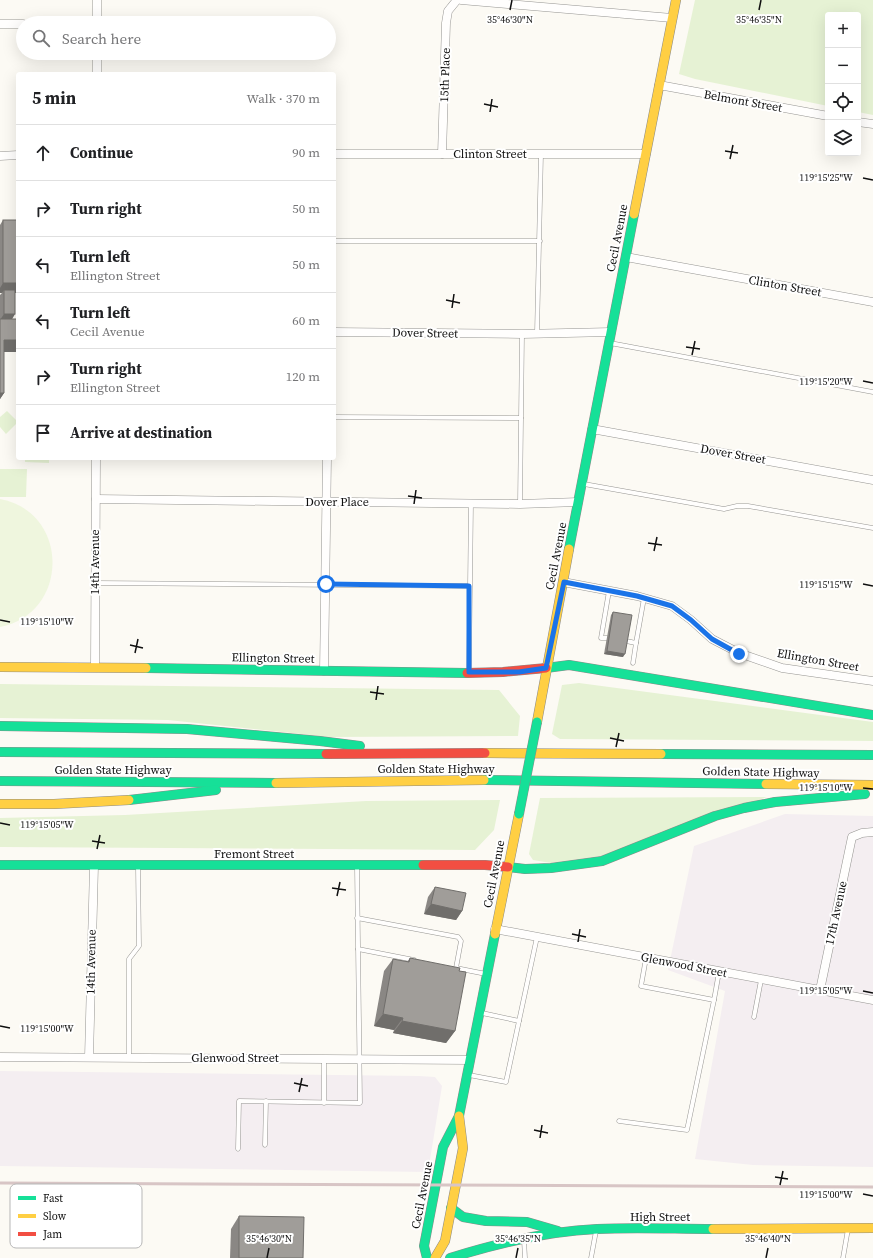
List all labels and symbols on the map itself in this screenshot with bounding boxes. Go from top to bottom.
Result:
text: 35°46'30"N [487,13,533,26]
text: 35°46'35"N [736,13,782,26]
street label: 15th Place [436,47,454,103]
street label: Belmont Street [702,86,784,116]
street label: Clinton Street [453,146,527,162]
text: 119°15'25"W [799,171,853,184]
street label: Cecil Avenue [603,203,631,273]
street label: Clinton Street [747,272,823,300]
street label: Dover Street [392,324,458,342]
text: 119°15'20"W [799,375,853,388]
street label: Dover Street [699,440,767,468]
street label: Dover Place [305,494,369,510]
street label: Cecil Avenue [542,521,570,591]
street label: 14th Avenue [87,529,103,595]
route start [317,575,335,593]
text: 119°15'15"W [799,578,853,591]
text: 119°15'10"W [20,615,74,628]
route end [730,645,748,663]
street label: Ellington Street [776,645,860,675]
street label: Ellington Street [231,649,315,667]
street label: Golden State Highway [377,761,495,777]
street label: Golden State Highway [54,762,172,778]
street label: Golden State Highway [702,763,821,781]
text: 119°15'10"W [799,781,853,794]
text: 119°15'05"W [20,818,74,831]
street label: Cecil Avenue [480,839,508,909]
street label: Fremont Street [214,846,294,862]
street label: 17th Avenue [821,879,851,947]
street label: 14th Avenue [82,929,100,995]
street label: Glenwood Street [640,949,729,981]
text: 119°15'05"W [799,984,853,997]
text: 119°15'00"W [20,1022,74,1035]
street label: Glenwood Street [191,1050,279,1066]
street label: Cecil Avenue [408,1160,436,1230]
legend [10,1184,142,1248]
text: 119°15'00"W [799,1188,853,1201]
text: Fast [43,1191,63,1206]
text: Slow [43,1209,67,1224]
street label: High Street [630,1209,690,1225]
text: Jam [42,1227,62,1242]
text: 35°46'30"N [246,1232,292,1245]
text: 35°46'35"N [495,1232,541,1245]
text: 35°46'40"N [745,1232,791,1245]

